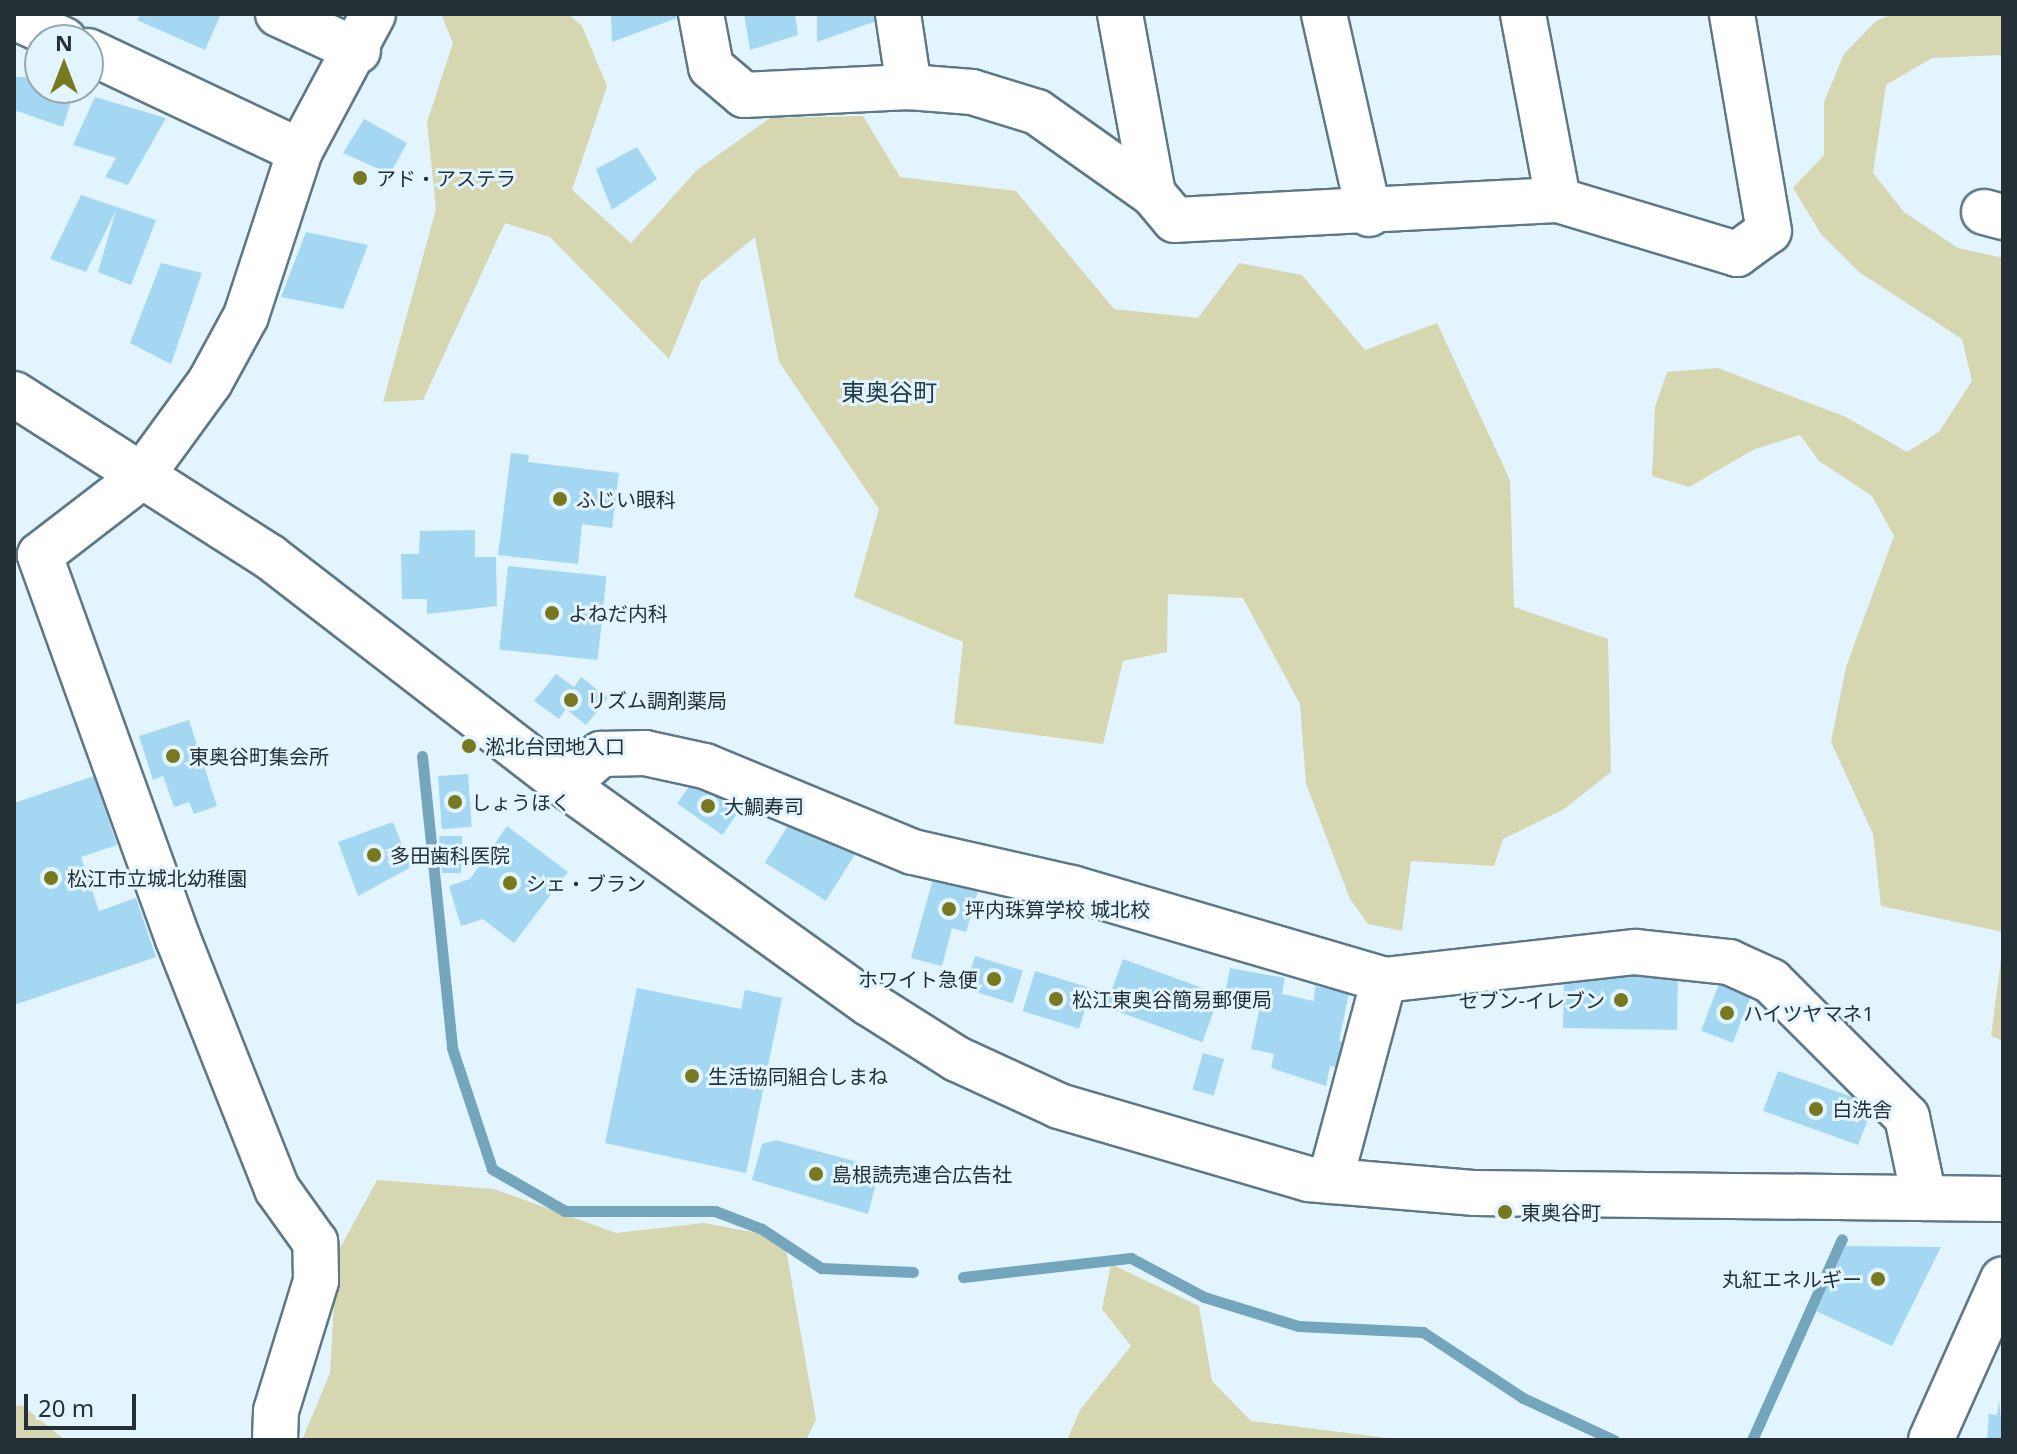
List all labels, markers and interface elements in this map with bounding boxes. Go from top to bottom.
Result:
north arrow [24,24,104,104]
text: N [55,27,73,57]
place label: アド・アステラ [376,166,516,190]
marker: アド・アステラ [351,169,369,187]
district label: 東奥谷町 [841,378,937,406]
place label: ふじい眼科 [576,487,676,511]
marker: ふじい眼科 [551,490,569,508]
place label: よねだ内科 [568,601,668,625]
marker: よねだ内科 [543,604,561,622]
place label: リズム調剤薬局 [587,688,727,712]
marker: リズム調剤薬局 [562,691,580,709]
place label: 淞北台団地入口 [485,734,625,758]
marker: 淞北台団地入口 [460,737,478,755]
place label: 東奥谷町集会所 [189,744,329,768]
marker: 東奥谷町集会所 [164,747,182,765]
place label: しょうほく [471,790,571,814]
marker: しょうほく [446,793,464,811]
place label: 大鯛寿司 [724,794,804,818]
marker: 大鯛寿司 [699,797,717,815]
place label: 多田歯科医院 [390,843,510,867]
marker: 多田歯科医院 [365,846,383,864]
place label: 松江市立城北幼稚園 [67,866,247,890]
marker: 松江市立城北幼稚園 [42,869,60,887]
place label: シェ・ブラン [526,871,646,895]
marker: シェ・ブラン [501,874,519,892]
place label: 坪内珠算学校 城北校 [965,897,1150,921]
marker: 坪内珠算学校 城北校 [940,900,958,918]
place label: ホワイト急便 [858,967,978,991]
marker: ホワイト急便 [985,970,1003,988]
place label: 松江東奥谷簡易郵便局 [1072,987,1272,1011]
place label: セブン-イレブン [1459,988,1605,1012]
marker: 松江東奥谷簡易郵便局 [1047,990,1065,1008]
marker: セブン-イレブン [1612,991,1630,1009]
place label: ハイツヤマネ1 [1743,1001,1874,1025]
marker: ハイツヤマネ1 [1718,1004,1736,1022]
place label: 生活協同組合しまね [708,1064,888,1088]
marker: 生活協同組合しまね [683,1067,701,1085]
place label: 白洗舎 [1832,1097,1892,1121]
marker: 白洗舎 [1807,1100,1825,1118]
place label: 島根読売連合広告社 [832,1162,1012,1186]
marker: 島根読売連合広告社 [807,1165,825,1183]
place label: 東奥谷町 [1521,1200,1601,1224]
marker: 東奥谷町 [1496,1203,1514,1221]
place label: 丸紅エネルギー [1722,1267,1862,1291]
marker: 丸紅エネルギー [1869,1270,1887,1288]
scale bar [28,1378,140,1428]
text: 20 m [38,1391,94,1424]

